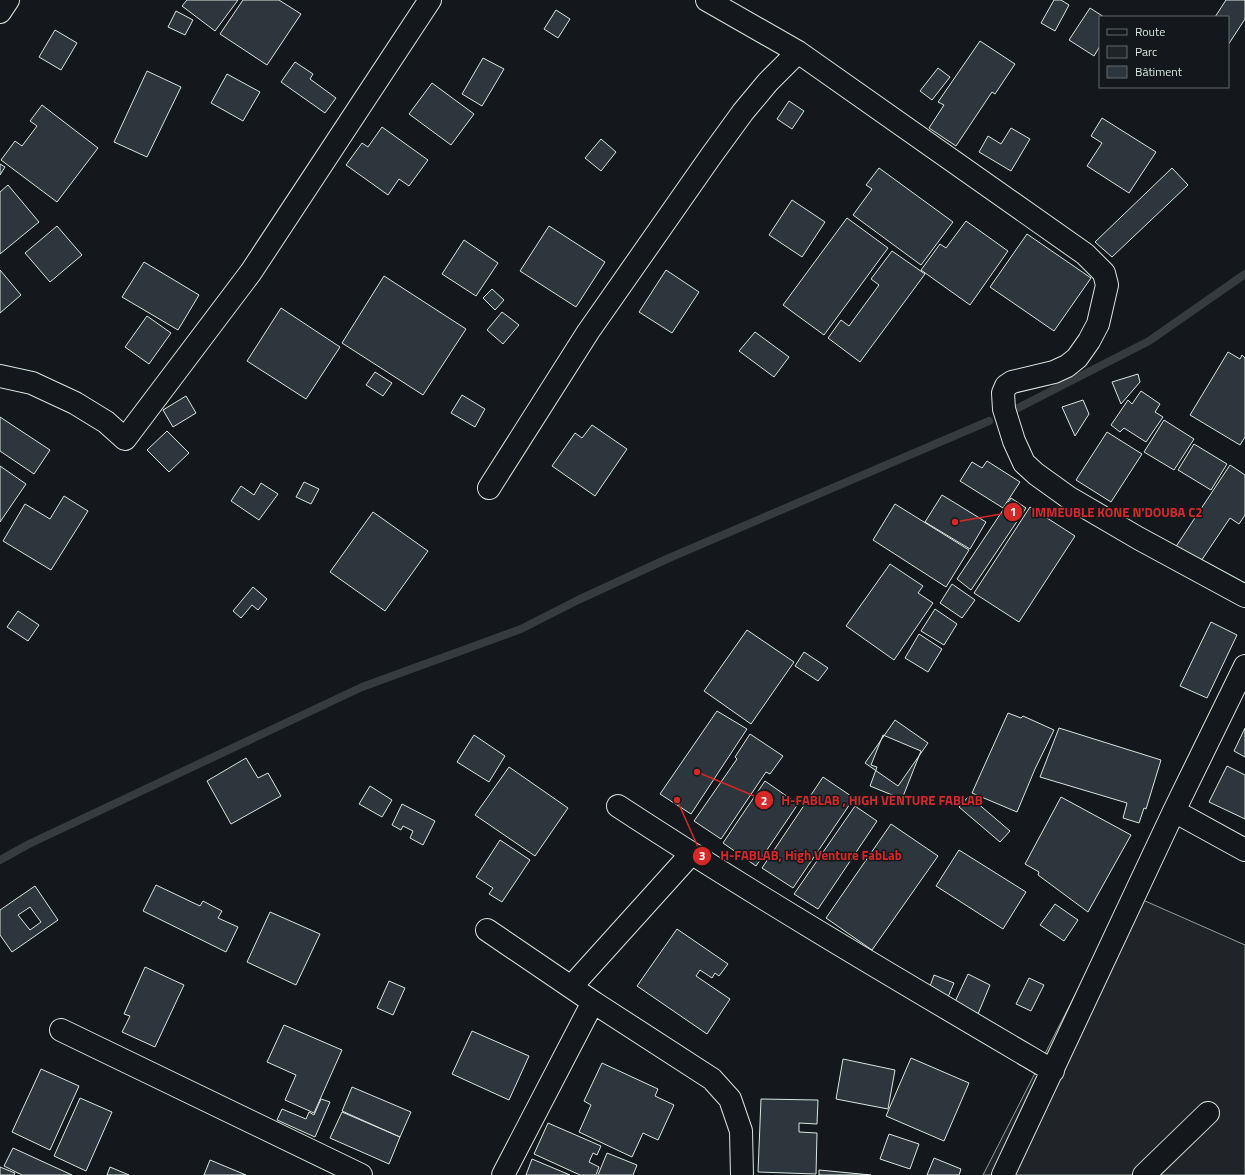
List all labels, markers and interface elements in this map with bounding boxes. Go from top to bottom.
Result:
legend [1099,16,1229,88]
text: Route [1135,22,1165,41]
text: Parc [1135,42,1157,61]
text: Bâtiment [1135,62,1183,81]
callout: IMMEUBLE KONE N'DOUBA C2 [1003,500,1210,525]
text: 1 [1010,502,1016,521]
text: IMMEUBLE KONE N'DOUBA C2 [1031,502,1203,522]
callout: H-FABLAB , HIGH VENTURE FABLAB [754,788,991,813]
text: H-FABLAB , HIGH VENTURE FABLAB [781,790,983,810]
text: 2 [761,791,767,810]
callout: H-FABLAB, High Venture FabLab [692,843,910,868]
text: H-FABLAB, High Venture FabLab [720,845,902,865]
text: 3 [699,846,705,865]

